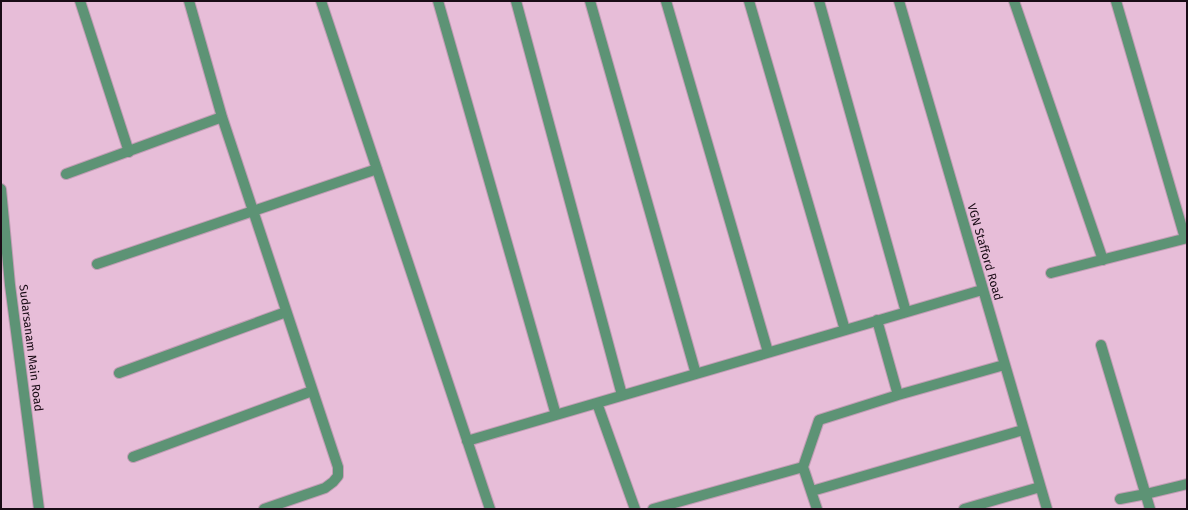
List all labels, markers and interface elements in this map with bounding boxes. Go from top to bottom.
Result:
street label: VGN Stafford Road [964,202,1006,302]
street label: Sudarsanam Main Road [16,284,46,412]

